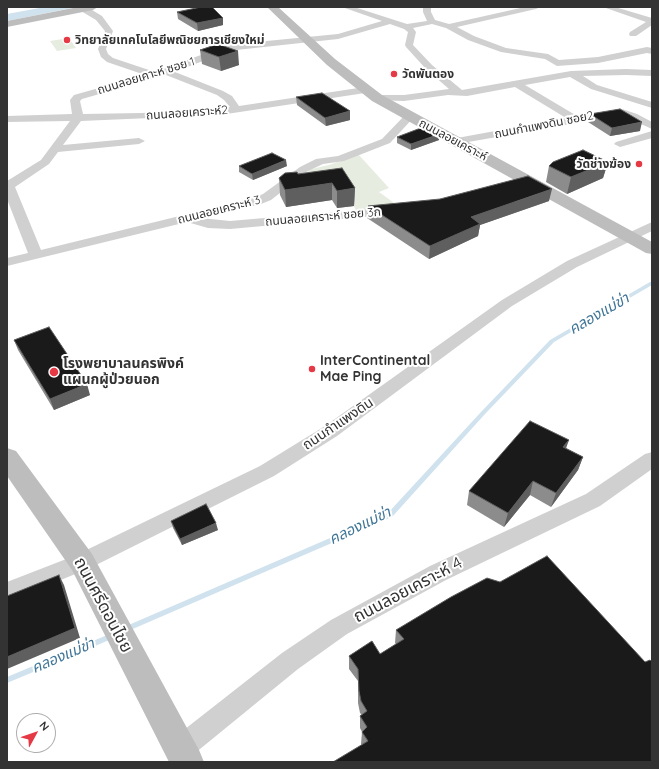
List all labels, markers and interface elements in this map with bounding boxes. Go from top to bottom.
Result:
place label: วิทยาลัยเทคโนโลยีพณิชยการเชียงใหม่ [75,33,264,47]
marker: วิทยาลัยเทคโนโลยีพณิชยการเชียงใหม่ [62,35,72,45]
street label: ถนนลอยเคาะห์ ซอย 1 [95,54,197,98]
place label: วัดพันตอง [402,67,454,81]
marker: วัดพันตอง [389,69,399,79]
street label: ถนนลอยเคราะห์2 [146,103,228,123]
street label: ถนนกำแพงดิน ซอย2 [493,108,595,142]
street label: ถนนลอยเคราะห์ [416,116,490,164]
place label: วัดช่างฆ้อง [576,157,631,171]
marker: วัดช่างฆ้อง [634,159,644,169]
street label: ถนนลอยเคราะห์ 3 [176,193,262,227]
street label: ถนนลอยเคราะห์ ซอย 3ก [265,205,381,229]
water label: คลองแม่ข่า [566,290,632,338]
place label: InterContinental Mae Ping [320,353,430,386]
place label: โรงพยาบาลนครพิงค์ แผนกผู้ป่วยนอก [63,356,184,388]
marker: InterContinental Mae Ping [307,364,317,374]
marker: โรงพยาบาลนครพิงค์ แผนกผู้ป่วยนอก [48,366,60,378]
street label: ถนนกำแพงดิน [299,394,377,454]
water label: คลองแม่ข่า [326,503,394,549]
street label: ถนนลอยเคราะห์ 4 [350,553,466,627]
street label: ถนนศรีดอนไชย [69,554,137,656]
water label: คลองแม่ข่า [29,635,97,677]
north arrow [16,713,56,753]
text: N [36,718,52,734]

